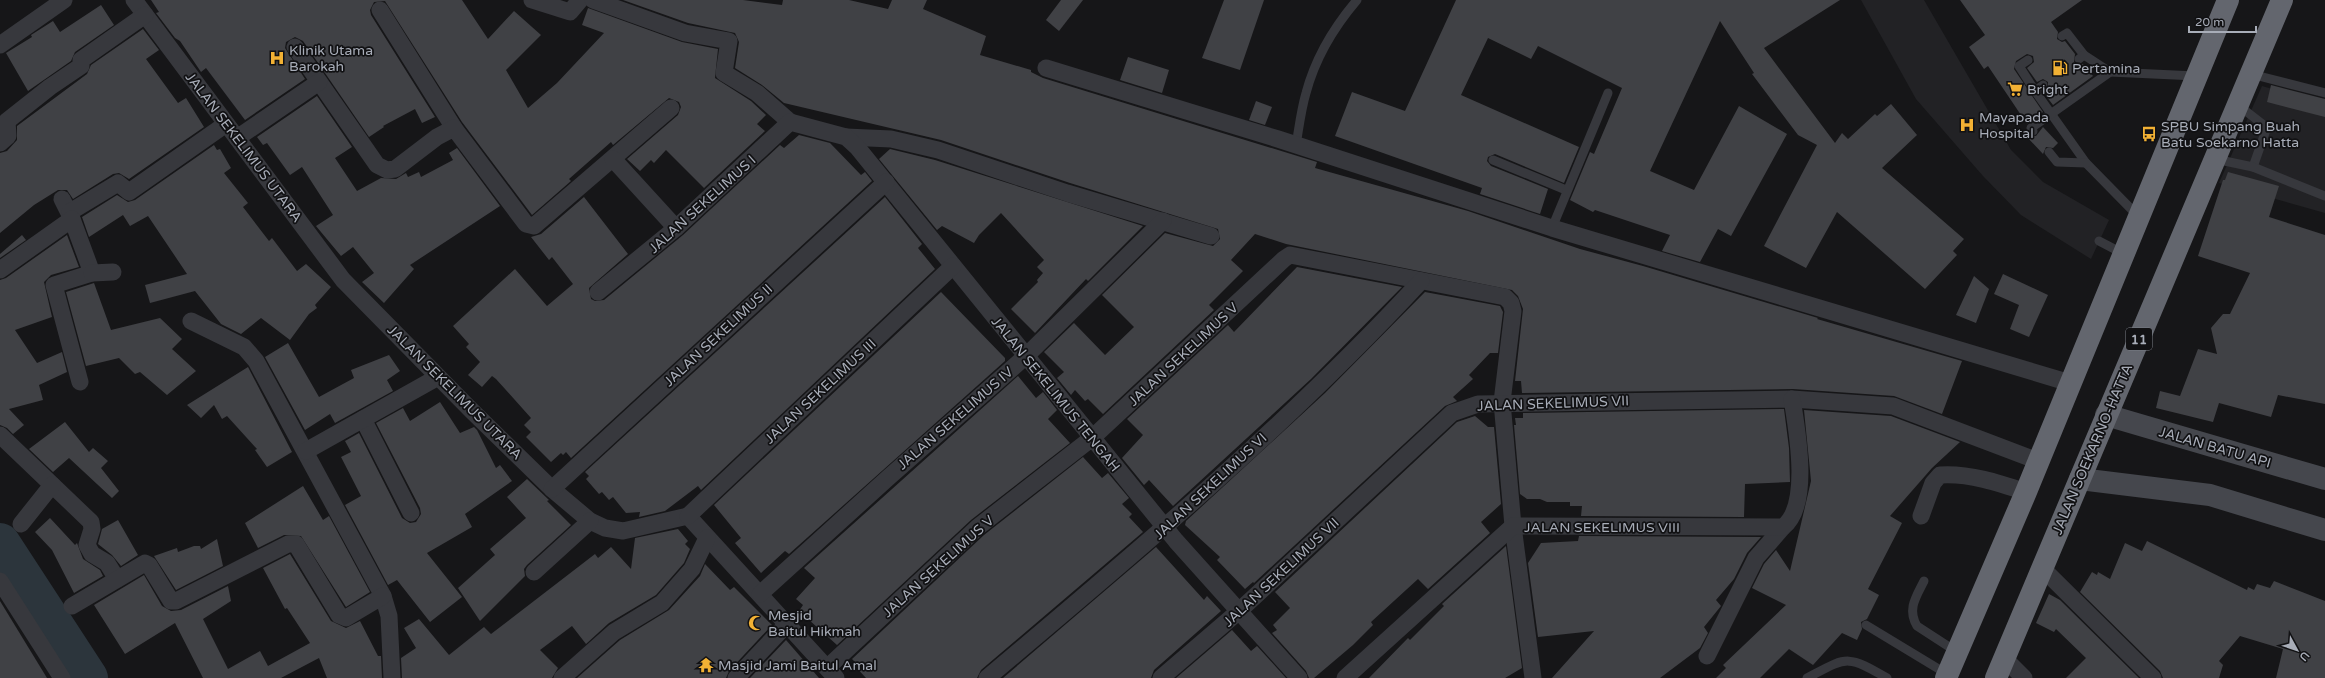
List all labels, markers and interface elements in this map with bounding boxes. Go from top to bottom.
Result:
scale bar [2189,8,2256,34]
text: 20 m [2195,15,2224,29]
place label: Klinik Utama Barokah [289,42,373,75]
hospital icon: Klinik Utama Barokah [268,49,286,67]
fuel station icon: Pertamina [2051,59,2069,77]
place label: Pertamina [2072,60,2140,77]
street label: JALAN SEKELIMUS UTARA [182,69,306,226]
supermarket icon: Bright [2006,80,2024,98]
place label: Bright [2027,81,2069,98]
place label: Mayapada Hospital [1979,109,2049,142]
hospital icon: Mayapada Hospital [1958,116,1976,134]
place label: SPBU Simpang Buah Batu Soekarno Hatta [2161,118,2300,151]
bus stop icon: SPBU Simpang Buah Batu Soekarno Hatta [2140,125,2158,143]
street label: JALAN SEKELIMUS I [645,152,759,257]
street label: JALAN SEKELIMUS II [660,281,776,390]
street label: JALAN SEKELIMUS V [1125,299,1242,410]
street label: JALAN SEKELIMUS TENGAH [988,313,1123,475]
street label: JALAN SEKELIMUS UTARA [384,321,526,463]
road number: 11 [2126,328,2152,350]
street label: JALAN SEKELIMUS III [761,335,880,447]
street label: JALAN SOEKARNO-HATTA [2049,361,2136,537]
street label: JALAN SEKELIMUS IV [894,363,1017,473]
street label: JALAN SEKELIMUS VII [1477,392,1629,415]
street label: JALAN BATU API [2157,423,2273,472]
street label: JALAN SEKELIMUS VI [1150,430,1270,543]
street label: JALAN SEKELIMUS V [879,512,998,621]
street label: JALAN SEKELIMUS VII [1220,514,1343,630]
street label: JALAN SEKELIMUS VIII [1524,519,1680,536]
place label: Mesjid Baitul Hikmah [768,607,861,640]
mosque icon: Mesjid Baitul Hikmah [747,614,765,632]
north arrow [2277,630,2317,670]
text: U [2297,649,2312,663]
temple icon: Masjid Jami Baitul Amal [697,656,715,674]
place label: Masjid Jami Baitul Amal [718,657,877,674]

